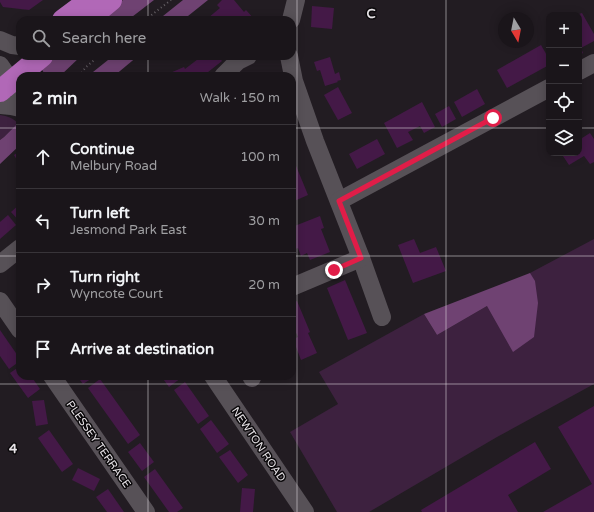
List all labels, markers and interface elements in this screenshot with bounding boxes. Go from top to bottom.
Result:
text: C [366,6,376,22]
north arrow [498,12,534,48]
map controls [546,12,582,156]
button: + [546,12,582,48]
search box [16,16,296,60]
icon: search [30,27,52,49]
text: Search here [62,29,146,47]
button: − [546,48,582,84]
button: locate [546,84,582,120]
text: 2 min [32,88,77,109]
text: Walk · 150 m [200,90,280,106]
route start [484,109,502,127]
button: layers [546,120,582,156]
text: Continue [70,140,134,158]
icon: ahead [32,146,54,168]
text: 100 m [240,149,280,165]
text: Melbury Road [70,158,157,174]
text: Turn left [70,204,130,222]
icon: left [32,210,54,232]
text: 30 m [248,213,280,229]
text: Jesmond Park East [70,222,187,238]
route end [325,261,343,279]
text: Turn right [70,268,140,286]
icon: right [32,274,54,296]
text: 20 m [248,277,280,293]
text: Wyncote Court [70,286,163,302]
icon: arrive [32,338,54,360]
text: Arrive at destination [70,340,214,358]
street label: PLESSEY TERRACE [64,398,134,490]
street label: NEWTON ROAD [229,405,288,484]
text: 4 [9,441,18,457]

